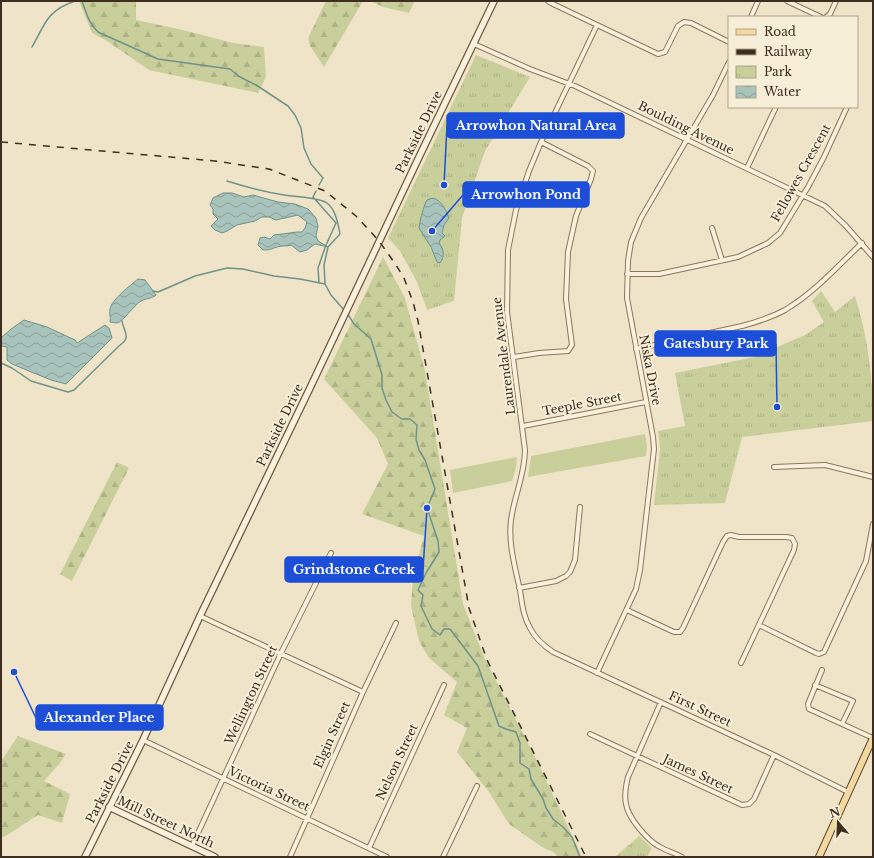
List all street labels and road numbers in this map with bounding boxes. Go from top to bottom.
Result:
street label: Parkside Drive [392,88,445,176]
street label: Boulding Avenue [636,98,737,157]
street label: Fellowes Crescent [768,121,834,224]
street label: Laurendale Avenue [489,296,518,416]
street label: Niska Drive [636,333,665,407]
street label: Parkside Drive [253,381,306,469]
street label: Teeple Street [541,388,623,419]
street label: Wellington Street [221,642,280,748]
street label: First Street [667,688,734,730]
street label: Elgin Street [310,699,353,771]
street label: Nelson Street [372,721,421,802]
street label: Parkside Drive [82,738,137,825]
street label: James Street [659,750,736,797]
street label: Victoria Street [225,763,313,814]
street label: Mill Street North [116,793,217,850]

